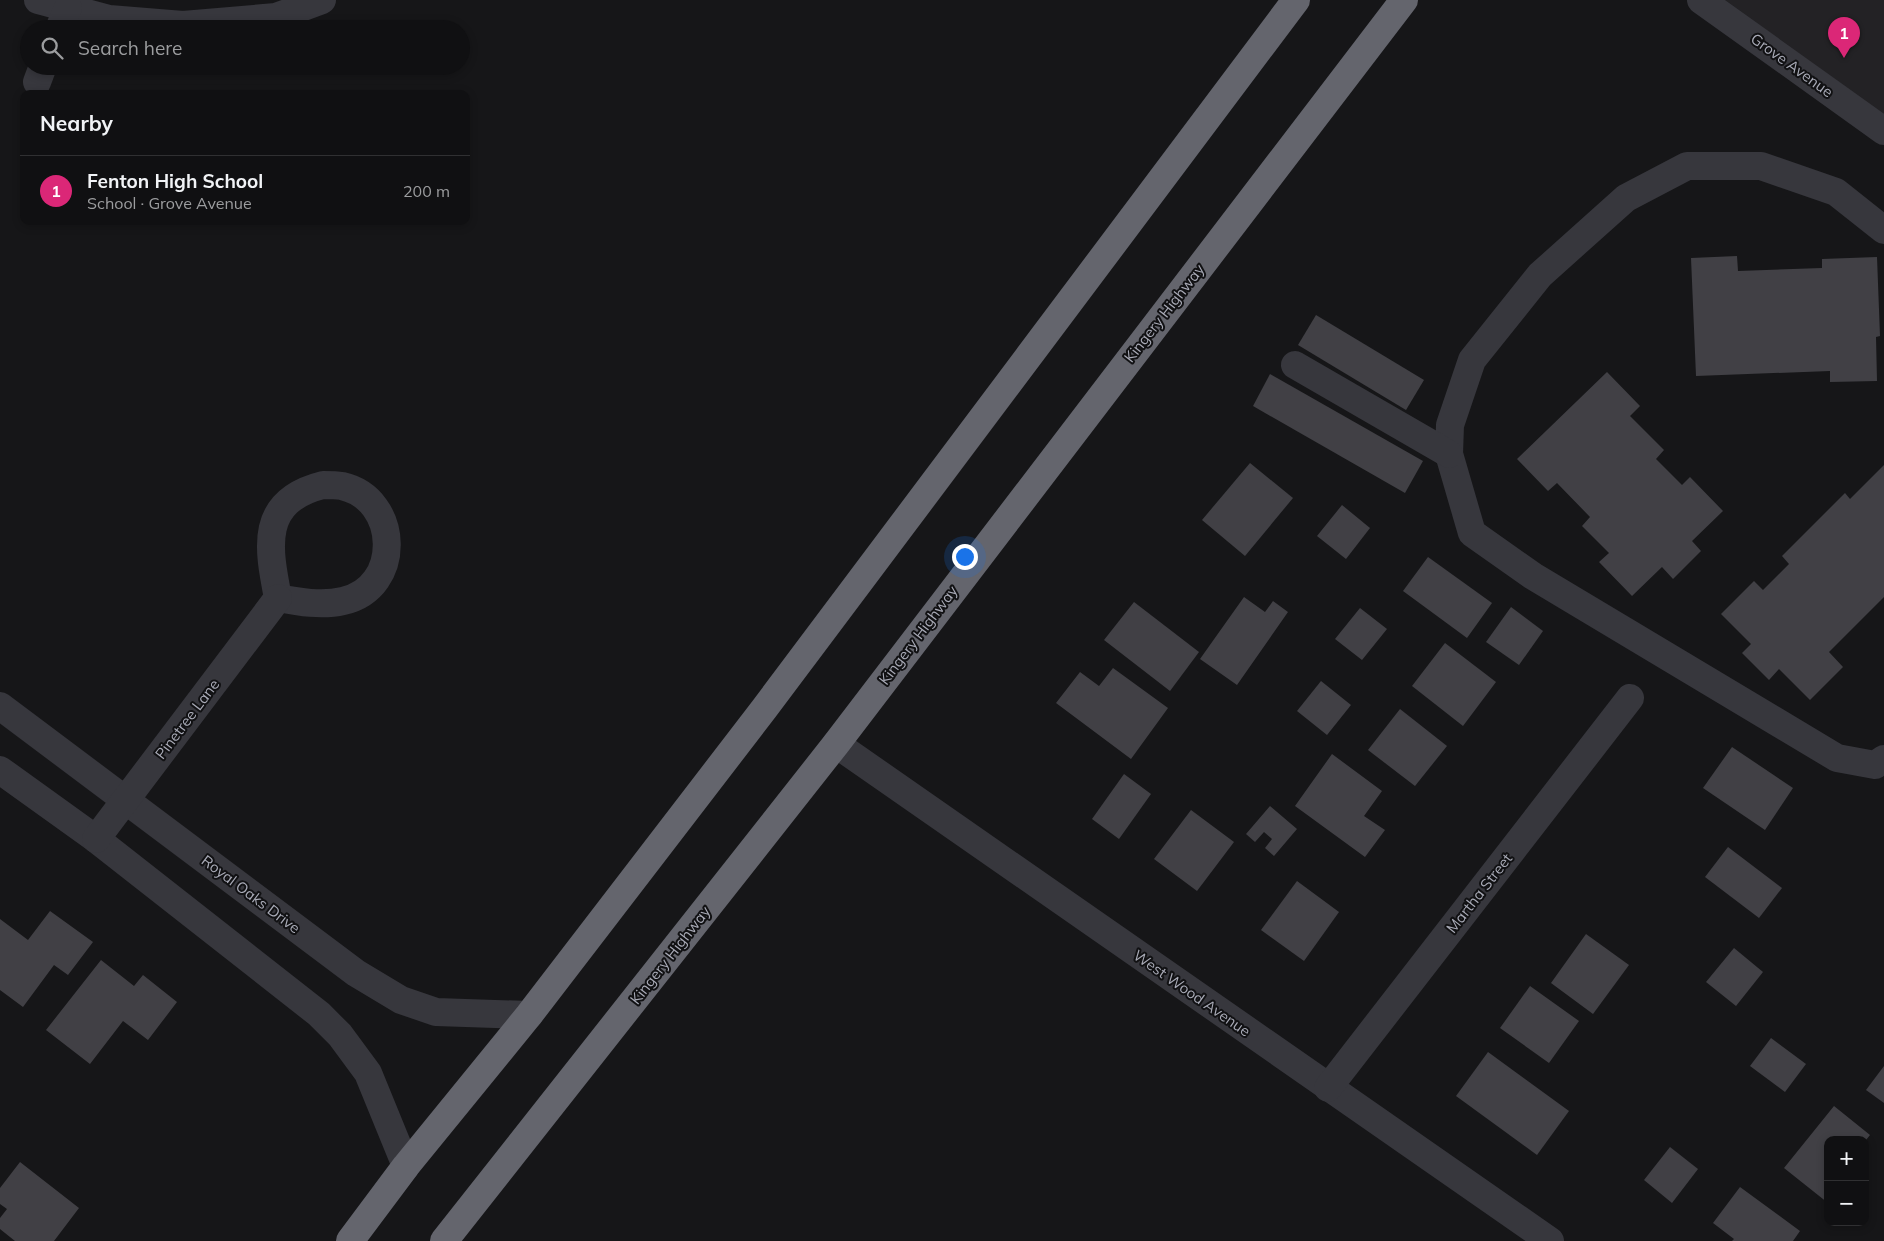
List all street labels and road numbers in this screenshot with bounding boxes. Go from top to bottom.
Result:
street label: Grove Avenue [1747,29,1837,101]
street label: Kingery Highway [1120,260,1208,366]
street label: Kingery Highway [874,582,962,688]
street label: Pinetree Lane [151,675,223,763]
street label: Martha Street [1442,849,1516,937]
street label: Royal Oaks Drive [198,851,304,937]
street label: Kingery Highway [626,902,714,1008]
street label: West Wood Avenue [1130,945,1254,1041]

